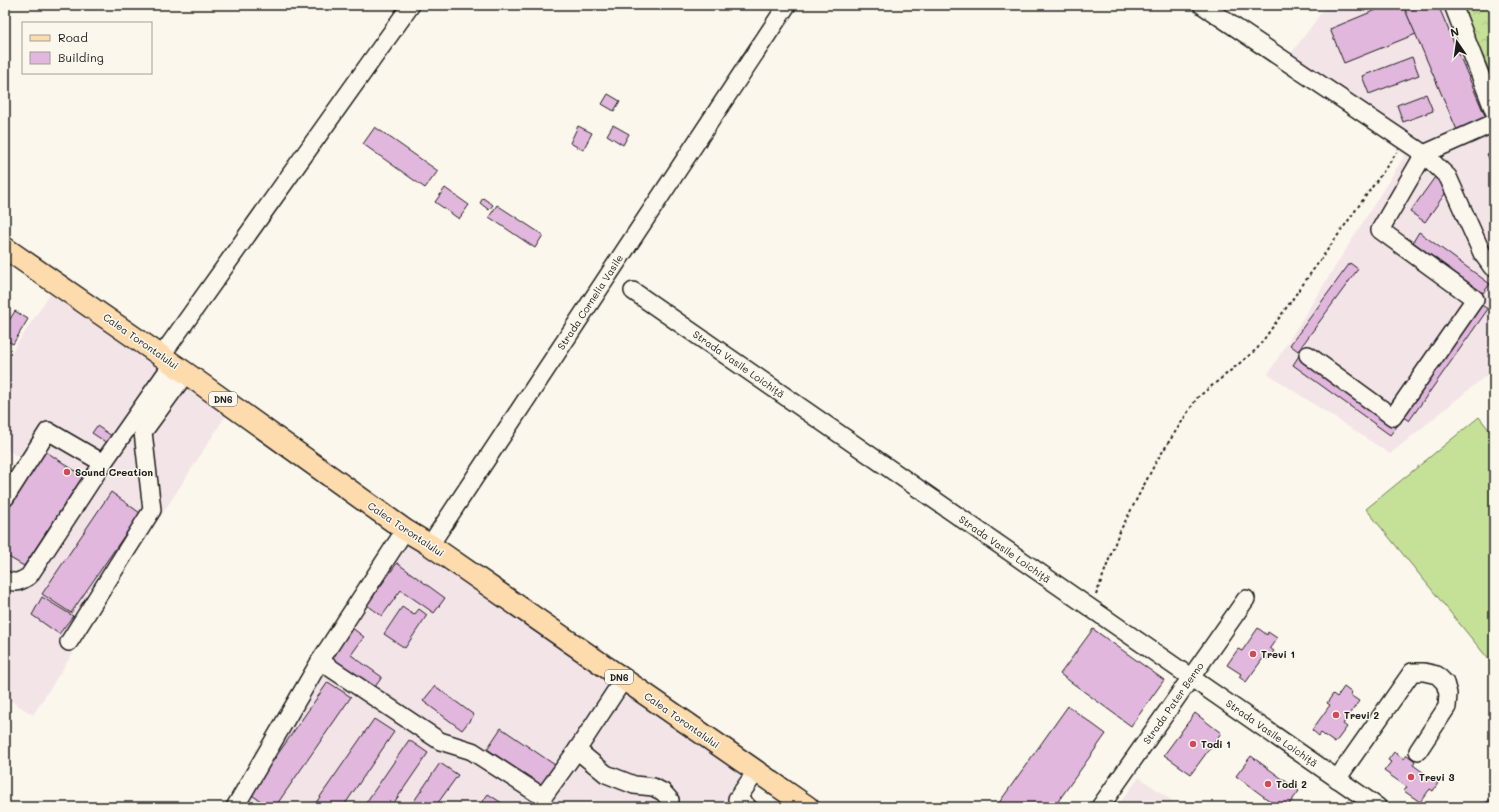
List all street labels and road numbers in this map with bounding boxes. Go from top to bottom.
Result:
street label: Strada Cornelia Vasile [554,252,626,352]
street label: Calea Torontalului [100,310,182,372]
street label: Strada Vasile Loichiță [690,327,788,401]
road number: DN6 [209,392,237,406]
street label: Calea Torontalului [365,498,447,560]
street label: Strada Vasile Loichiță [956,512,1054,586]
street label: Strada Pater Berno [1139,659,1207,747]
road number: DN6 [605,670,633,684]
street label: Calea Torontalului [641,689,723,751]
street label: Strada Vasile Loichiță [1223,696,1321,770]

